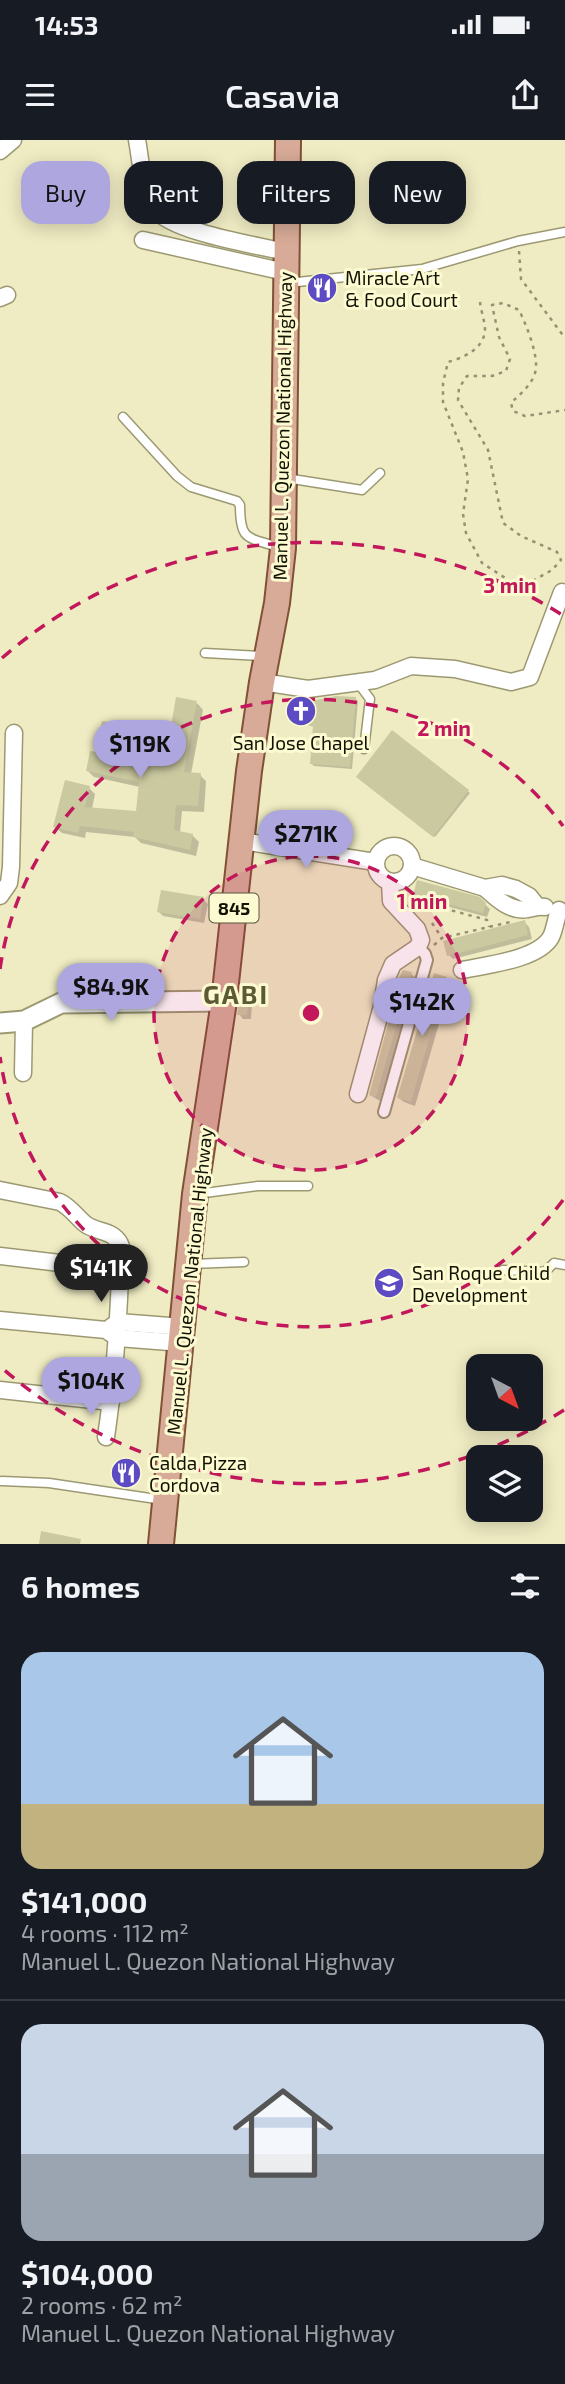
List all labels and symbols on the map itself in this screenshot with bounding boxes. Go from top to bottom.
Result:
place label: Miracle Art & Food Court [345,266,458,311]
street label: Manuel L. Quezon National Highway [268,271,296,581]
restaurant icon: Miracle Art & Food Court [305,271,339,305]
text: 3 min [483,572,537,597]
church icon: San Jose Chapel [284,694,318,728]
text: 2 min [417,715,471,740]
pin: $119K [91,720,189,780]
place label: San Jose Chapel [233,731,370,754]
pin: $271K [257,810,355,870]
text: 1 min [397,888,447,913]
road number: 845 [210,894,258,922]
pin: $84.9K [54,964,168,1023]
district label: GABI [203,978,269,1009]
pin: $142K [373,978,471,1038]
centre of rings [299,1001,323,1025]
street label: Manuel L. Quezon National Highway [161,1126,217,1436]
pin: $141K [52,1244,150,1304]
place label: San Roque Child Development [412,1261,550,1306]
school or university icon: San Roque Child Development [372,1266,406,1300]
north arrow [466,1354,542,1432]
pin: $104K [42,1358,140,1417]
place label: Calda Pizza Cordova [149,1451,247,1496]
restaurant icon: Calda Pizza Cordova [109,1456,143,1490]

